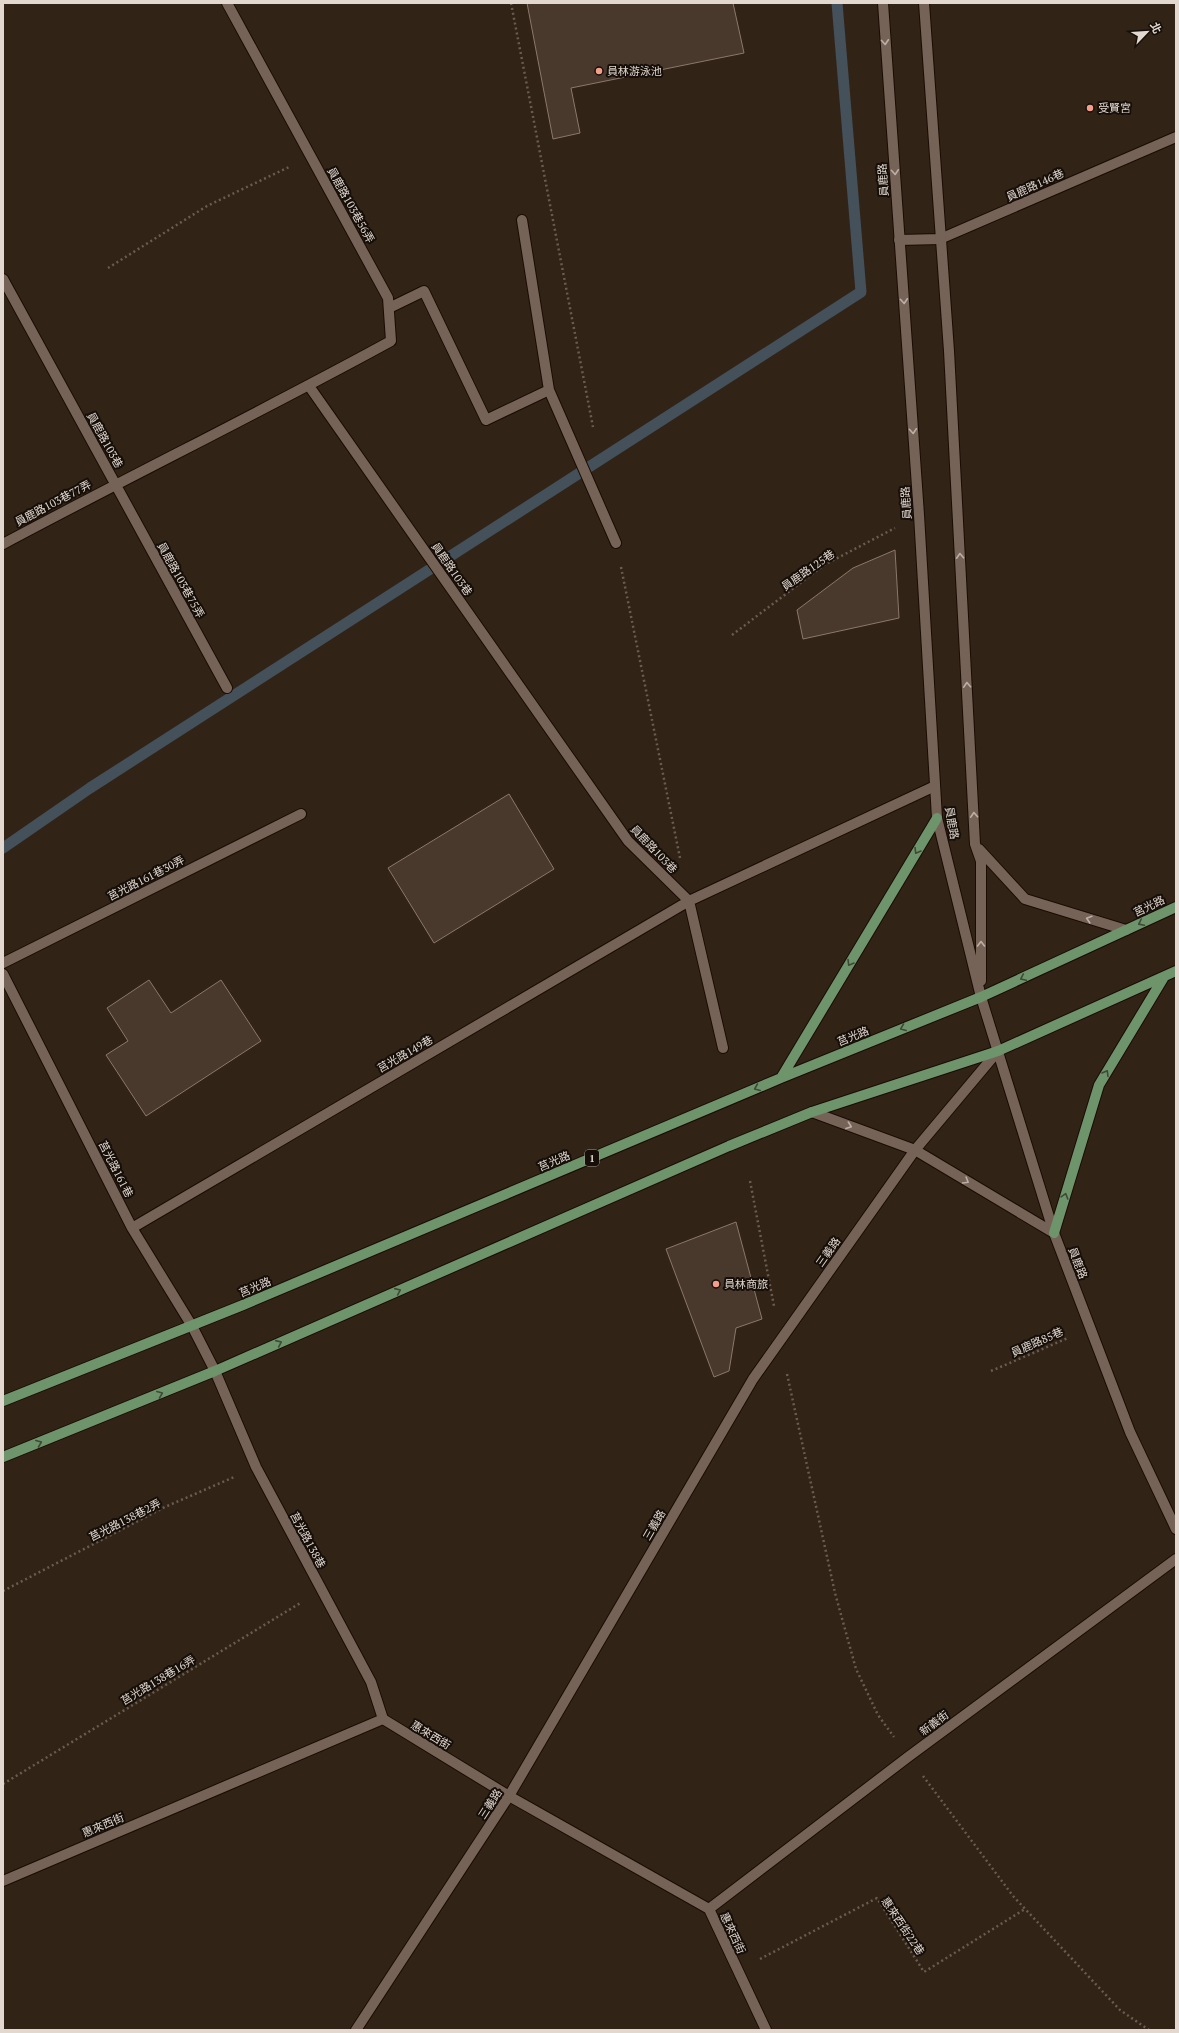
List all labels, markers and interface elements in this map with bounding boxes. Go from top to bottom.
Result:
north arrow [1127,12,1167,52]
text: 北 [1147,20,1165,36]
one-way arrow [881,39,890,45]
place label: 員林游泳池 [607,64,662,78]
marker: 員林游泳池 [594,66,604,76]
place label: 受賢宮 [1098,101,1131,115]
marker: 受賢宮 [1085,103,1095,113]
street label: 員鹿路 [875,163,891,197]
street label: 員鹿路103巷56弄 [324,165,378,245]
street label: 員鹿路146巷 [1004,166,1066,204]
one-way arrow [890,169,899,175]
one-way arrow [899,298,908,304]
street label: 員鹿路103巷 [84,410,126,470]
one-way arrow [908,428,917,434]
street label: 員鹿路103巷77弄 [12,477,94,529]
street label: 員鹿路 [898,486,914,520]
street label: 員鹿路103巷75弄 [154,540,208,620]
street label: 員鹿路103巷 [429,540,475,598]
street label: 員鹿路125巷 [779,547,837,593]
one-way arrow [956,553,964,559]
one-way arrow [963,682,971,688]
street label: 員鹿路 [942,806,962,840]
one-way arrow [969,812,978,818]
street label: 員鹿路103巷 [628,822,680,876]
one-way arrow [915,847,922,854]
street label: 莒光路161巷30弄 [105,853,187,903]
street label: 莒光路 [1131,892,1167,920]
one-way arrow [1086,915,1093,924]
one-way arrow [1138,918,1145,926]
one-way arrow [977,941,985,947]
one-way arrow [848,959,855,966]
one-way arrow [1019,973,1027,981]
street label: 莒光路 [835,1023,871,1049]
one-way arrow [900,1024,907,1032]
street label: 莒光路149巷 [375,1033,435,1075]
one-way arrow [1101,1070,1109,1077]
one-way arrow [753,1083,761,1091]
one-way arrow [846,1121,853,1129]
street label: 莒光路161巷 [96,1138,136,1200]
street label: 莒光路 [536,1148,572,1174]
road number: 1 [585,1150,599,1166]
one-way arrow [962,1176,969,1183]
one-way arrow [1060,1193,1069,1200]
street label: 三義路 [813,1234,843,1270]
street label: 員鹿路 [1066,1245,1090,1281]
street label: 莒光路 [237,1274,273,1300]
place label: 員林商旅 [724,1277,768,1291]
marker: 員林商旅 [711,1279,721,1289]
one-way arrow [395,1287,402,1295]
street label: 員鹿路85巷 [1009,1324,1065,1360]
one-way arrow [276,1339,283,1347]
one-way arrow [156,1390,163,1398]
one-way arrow [36,1439,43,1447]
street label: 莒光路138巷2弄 [87,1496,163,1544]
street label: 三義路 [640,1507,668,1543]
street label: 莒光路138巷 [287,1510,329,1570]
street label: 莒光路138巷16弄 [118,1652,198,1708]
street label: 新義街 [917,1707,951,1739]
street label: 惠來西街 [409,1718,453,1752]
street label: 三義路 [475,1786,505,1822]
street label: 惠來西街 [80,1810,126,1840]
street label: 惠來西街22巷 [879,1894,927,1958]
street label: 惠來西街 [717,1910,749,1956]

